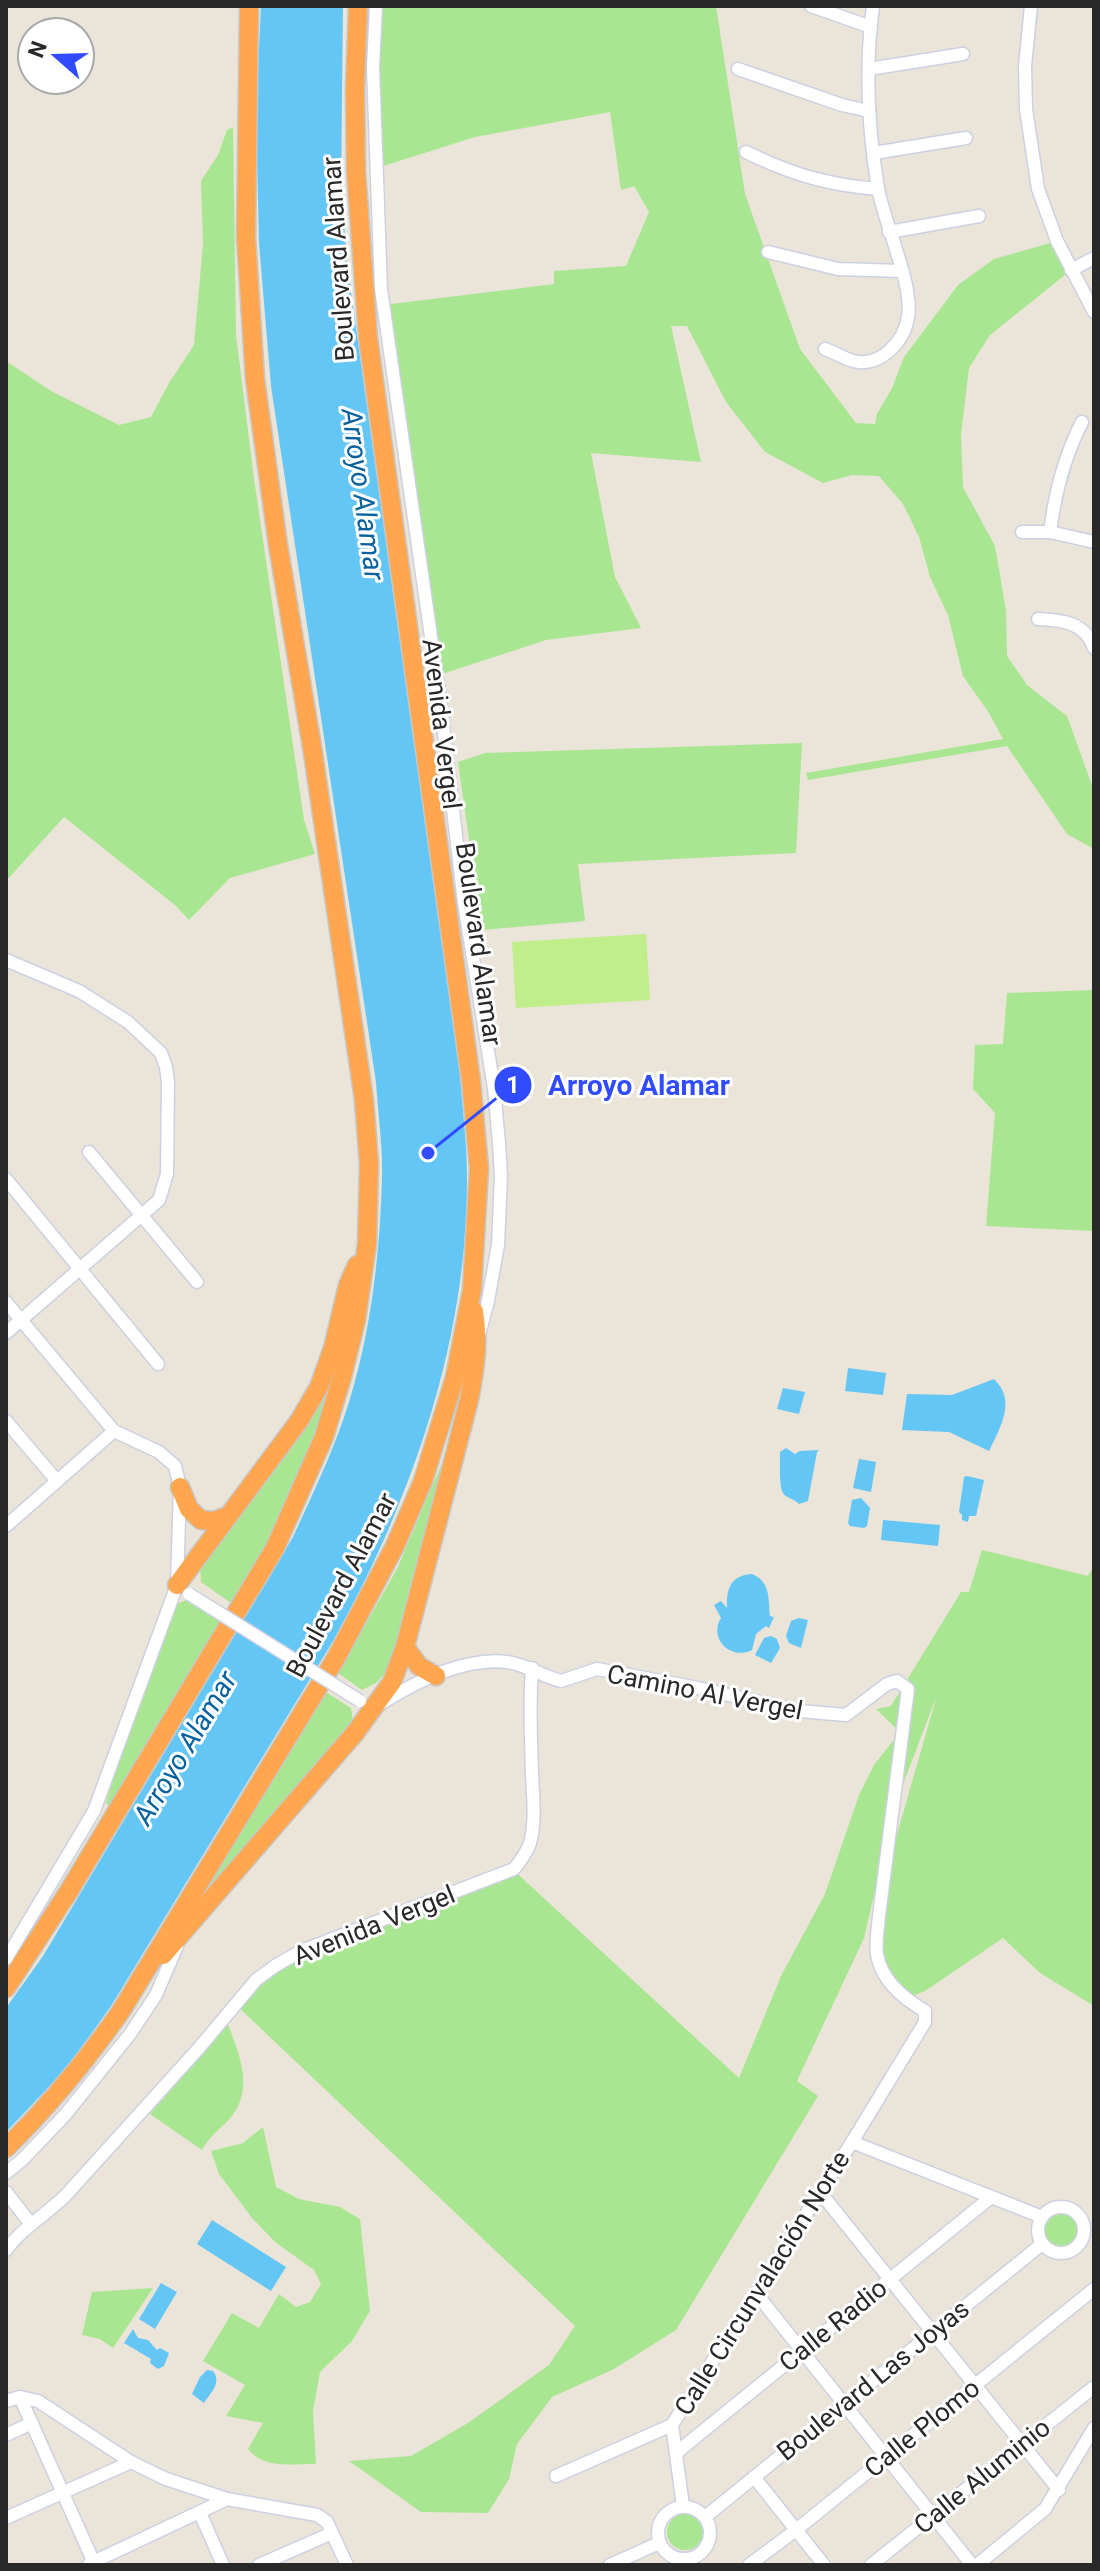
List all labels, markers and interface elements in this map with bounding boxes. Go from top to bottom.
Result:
north arrow [16,16,96,96]
text: N [23,38,52,61]
street label: Boulevard Alamar [316,156,360,362]
water label: Arroyo Alamar [334,404,391,583]
street label: Avenida Vergel [417,637,467,811]
street label: Boulevard Alamar [450,841,508,1048]
callout: Arroyo Alamar [493,1059,746,1111]
text: Arroyo Alamar [548,1069,730,1102]
text: 1 [506,1071,520,1099]
street label: Boulevard Alamar [280,1487,402,1682]
street label: Camino Al Vergel [605,1658,805,1726]
water label: Arroyo Alamar [125,1665,244,1832]
street label: Avenida Vergel [289,1879,459,1971]
street label: Calle Circunvalación Norte [668,2145,856,2421]
street label: Calle Radio [773,2272,893,2378]
street label: Boulevard Las Joyas [771,2293,975,2467]
street label: Calle Plomo [858,2373,986,2483]
street label: Calle Aluminio [908,2412,1056,2540]

